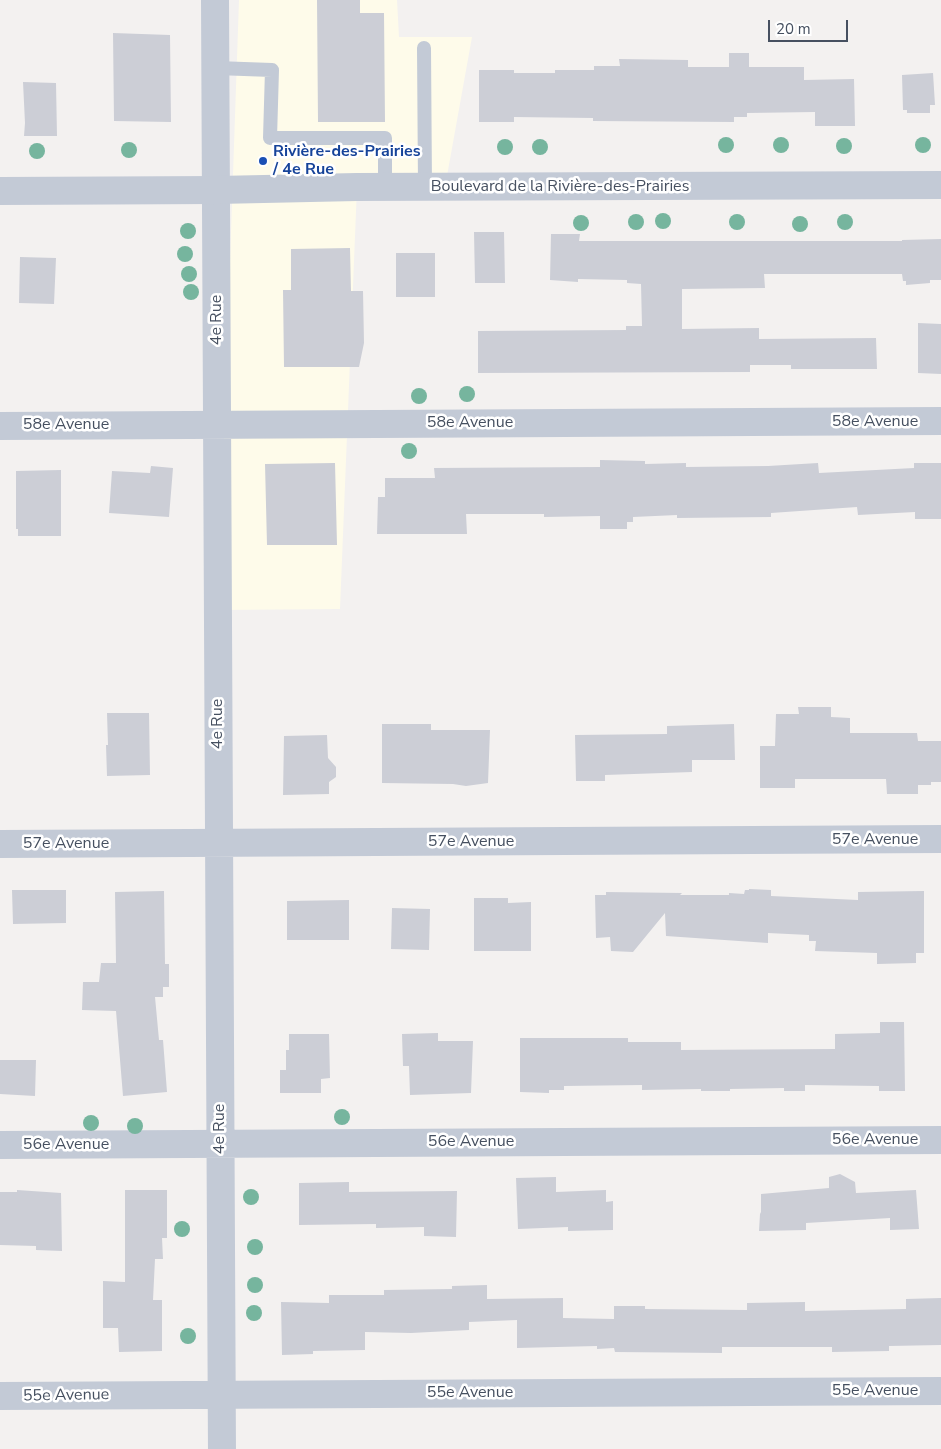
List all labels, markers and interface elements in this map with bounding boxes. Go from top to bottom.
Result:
scale bar [771,10,851,42]
text: 20 m [776,19,811,39]
place label: Rivière-des-Prairies / 4e Rue [273,142,421,180]
marker: Rivière-des-Prairies / 4e Rue [257,155,269,167]
street label: Boulevard de la Rivière-des-Prairies [431,177,689,197]
street label: 4e Rue [207,295,227,345]
street label: 58e Avenue [832,412,918,432]
street label: 58e Avenue [427,413,513,433]
street label: 58e Avenue [23,415,109,435]
street label: 4e Rue [208,699,228,749]
street label: 57e Avenue [832,830,918,850]
street label: 57e Avenue [428,832,514,852]
street label: 57e Avenue [23,834,109,854]
street label: 4e Rue [210,1104,230,1154]
street label: 56e Avenue [832,1130,918,1150]
street label: 56e Avenue [428,1132,514,1152]
street label: 56e Avenue [23,1135,109,1155]
street label: 55e Avenue [832,1381,918,1401]
street label: 55e Avenue [427,1383,513,1403]
street label: 55e Avenue [23,1386,109,1406]

